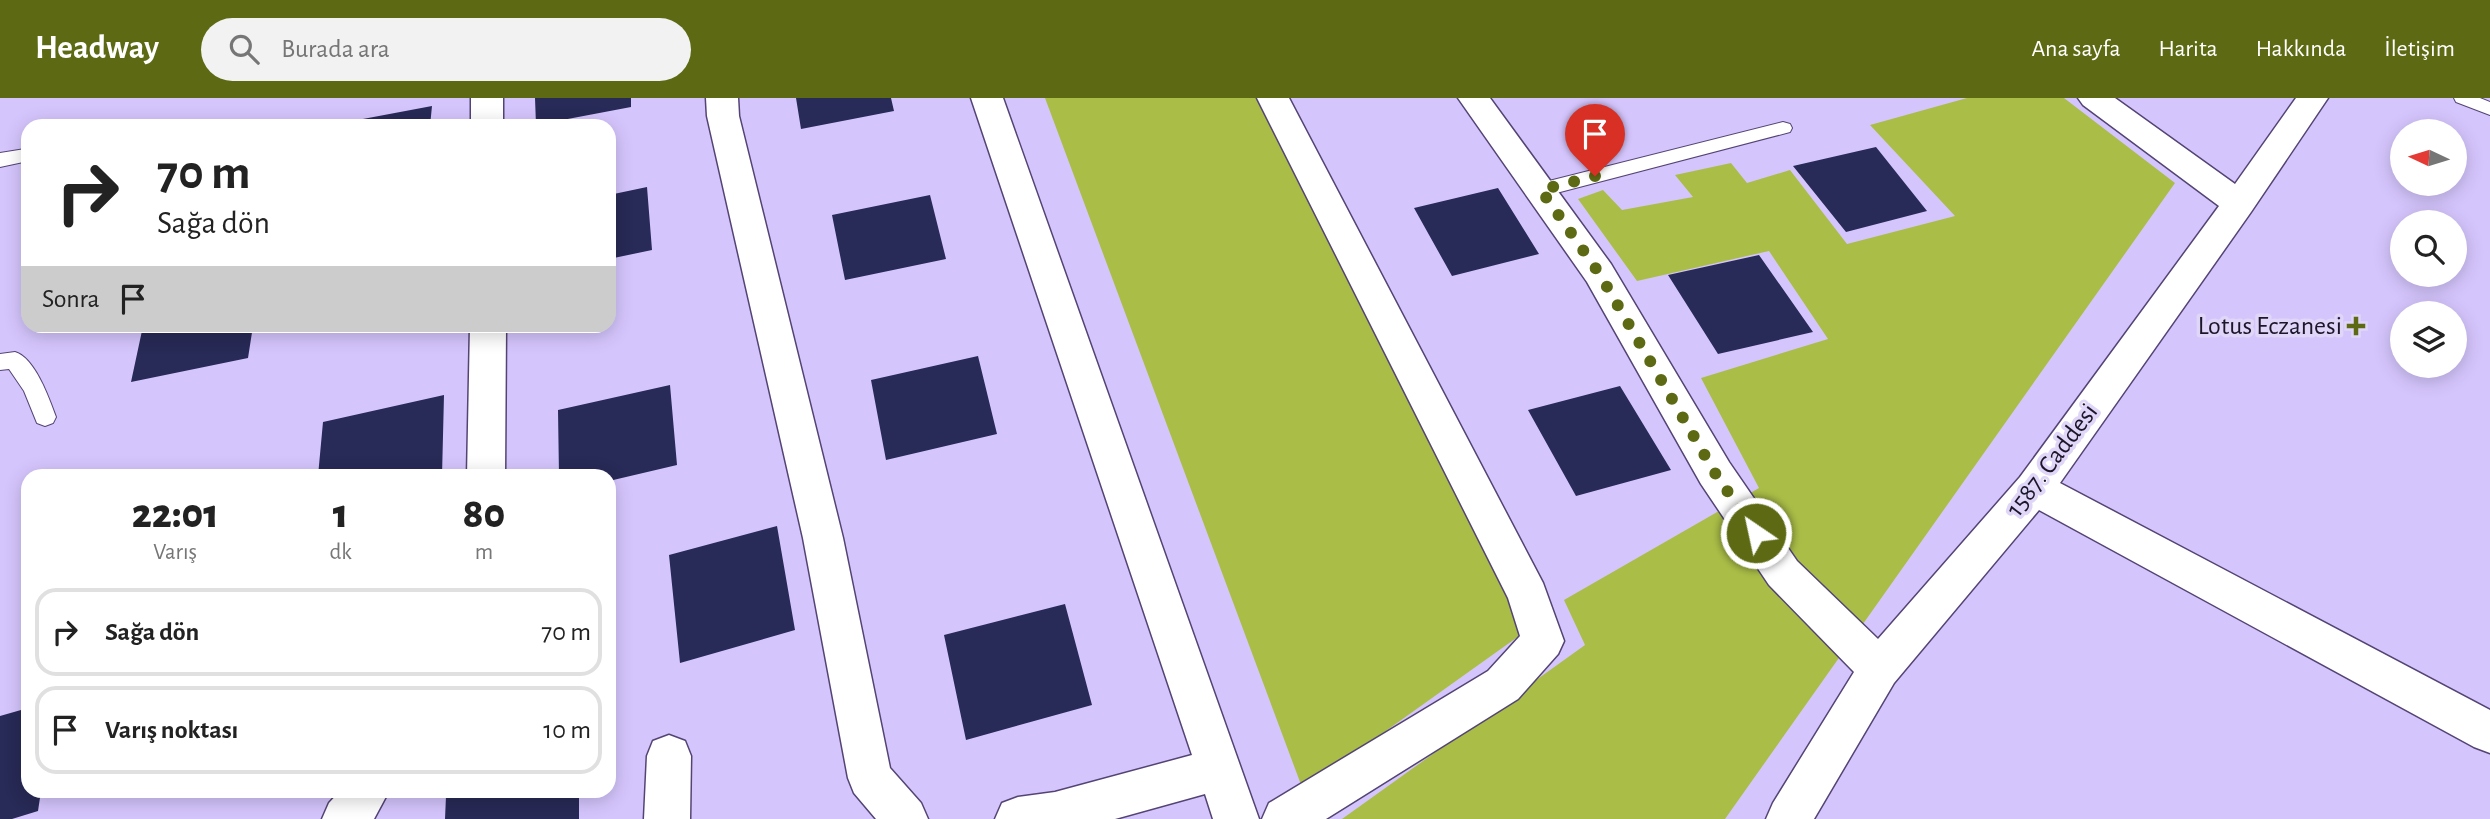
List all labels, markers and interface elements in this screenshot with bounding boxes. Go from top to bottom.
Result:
search box [201,18,691,81]
icon: search [225,30,263,68]
text: Headway [35,32,159,65]
text: Burada ara [281,36,390,62]
text: Ana sayfa [2031,37,2121,61]
text: Harita [2159,37,2218,61]
text: Hakkında [2256,37,2346,61]
text: İletişim [2384,37,2455,61]
pin [1565,104,1625,176]
icon: arrive [1576,115,1614,153]
north arrow [2390,119,2468,196]
map controls [2390,119,2467,378]
icon: right [42,147,133,238]
text: 70 m [157,149,251,198]
text: Sağa dön [157,207,270,239]
button: search [2390,210,2467,287]
icon: arrive [114,280,152,318]
text: Sonra [42,286,100,312]
button: layers [2390,301,2467,378]
place label: Lotus Eczanesi [2198,313,2342,339]
marker: Lotus Eczanesi [2348,318,2364,334]
street label: 1587. Caddesi [2001,399,2103,521]
text: 22:01 [132,493,219,535]
text: 1 [333,493,348,535]
text: 80 [462,493,505,535]
position arrow [1719,496,1793,570]
text: Varış [153,541,197,564]
text: dk [329,541,352,564]
text: m [475,541,493,564]
icon: right [46,613,84,651]
text: Sağa dön [105,619,199,645]
text: 70 m [541,619,591,645]
icon: arrive [46,711,84,749]
text: Varış noktası [105,717,238,743]
text: 10 m [543,717,591,743]

